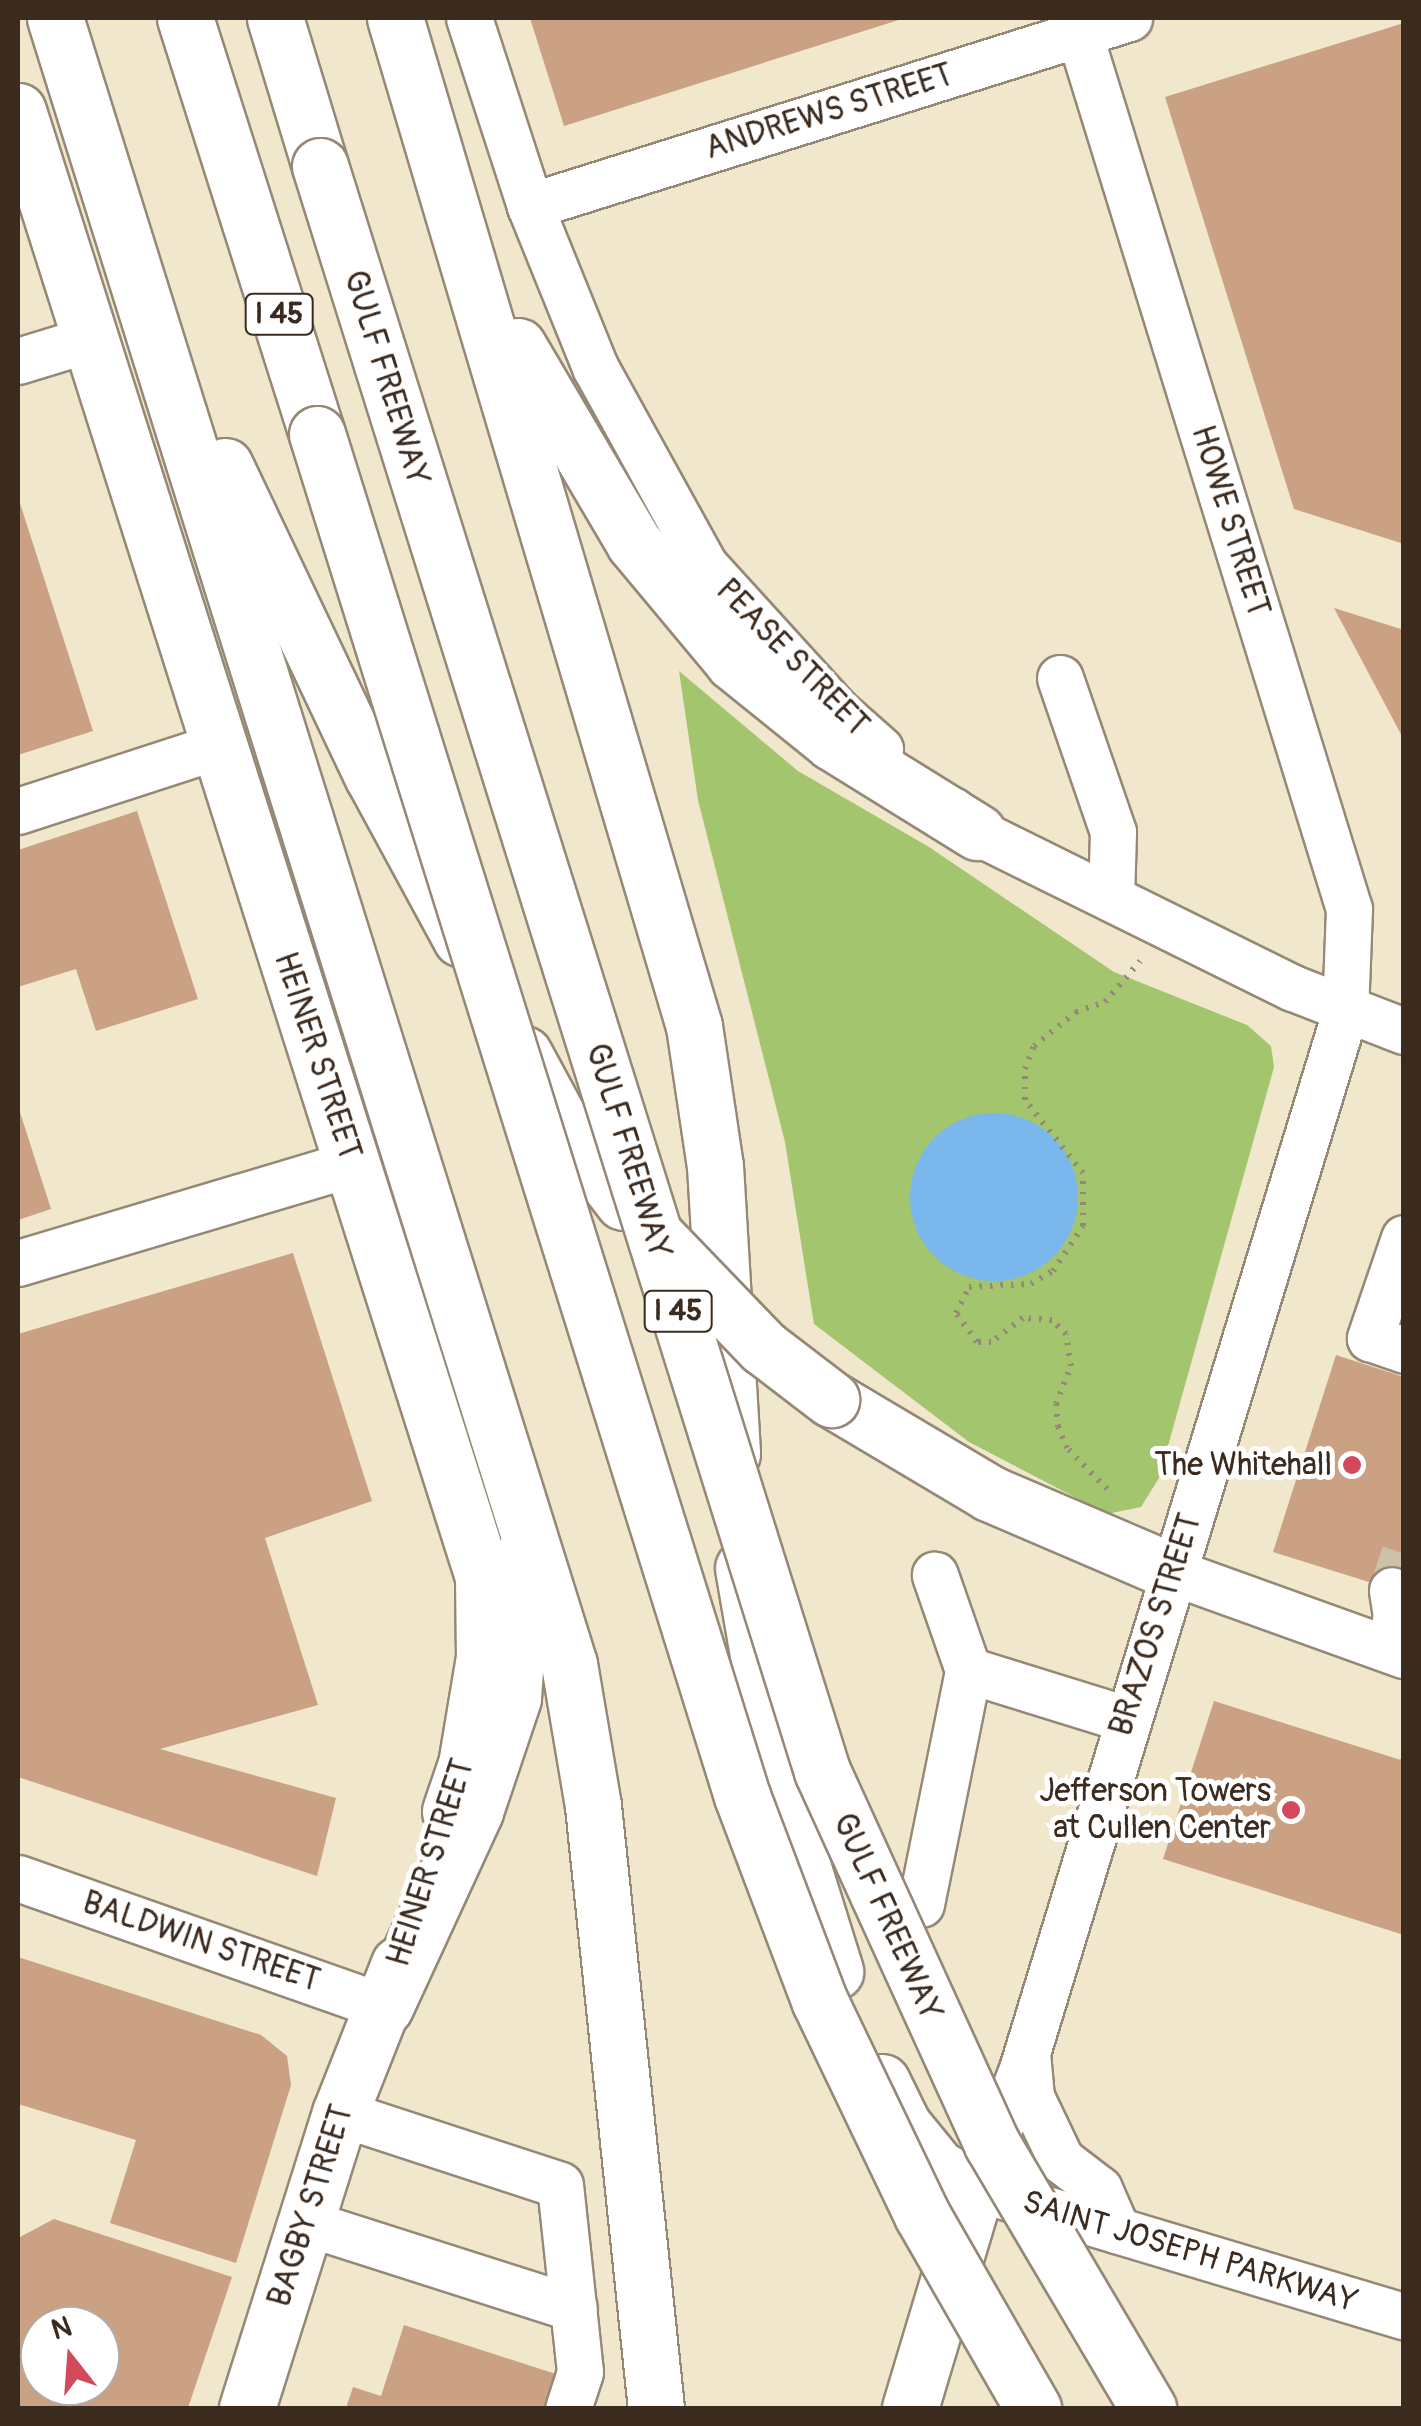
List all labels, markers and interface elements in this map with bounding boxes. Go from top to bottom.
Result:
street label: ANDREWS STREET [701,56,957,168]
street label: GULF FREEWAY [335,266,437,490]
road number: I 45 [244,289,314,339]
street label: HOWE STREET [1183,421,1277,621]
street label: PEASE STREET [708,572,876,744]
street label: HEINER STREET [265,948,369,1164]
street label: GULF FREEWAY [577,1039,679,1263]
road number: I 45 [643,1286,713,1336]
place label: The Whitehall [1154,1446,1332,1484]
marker: The Whitehall [1341,1454,1363,1476]
street label: BRAZOS STREET [1102,1509,1210,1741]
street label: HEINER STREET [379,1755,483,1971]
place label: Jefferson Towers at Cullen Center [1039,1773,1271,1848]
marker: Jefferson Towers at Cullen Center [1280,1799,1302,1821]
street label: GULF FREEWAY [824,1808,950,2026]
street label: BALDWIN STREET [78,1883,324,2001]
street label: BAGBY STREET [260,2100,362,2312]
street label: SAINT JOSEPH PARKWAY [1018,2183,1362,2321]
north arrow [20,2306,120,2406]
text: N [47,2309,76,2348]

